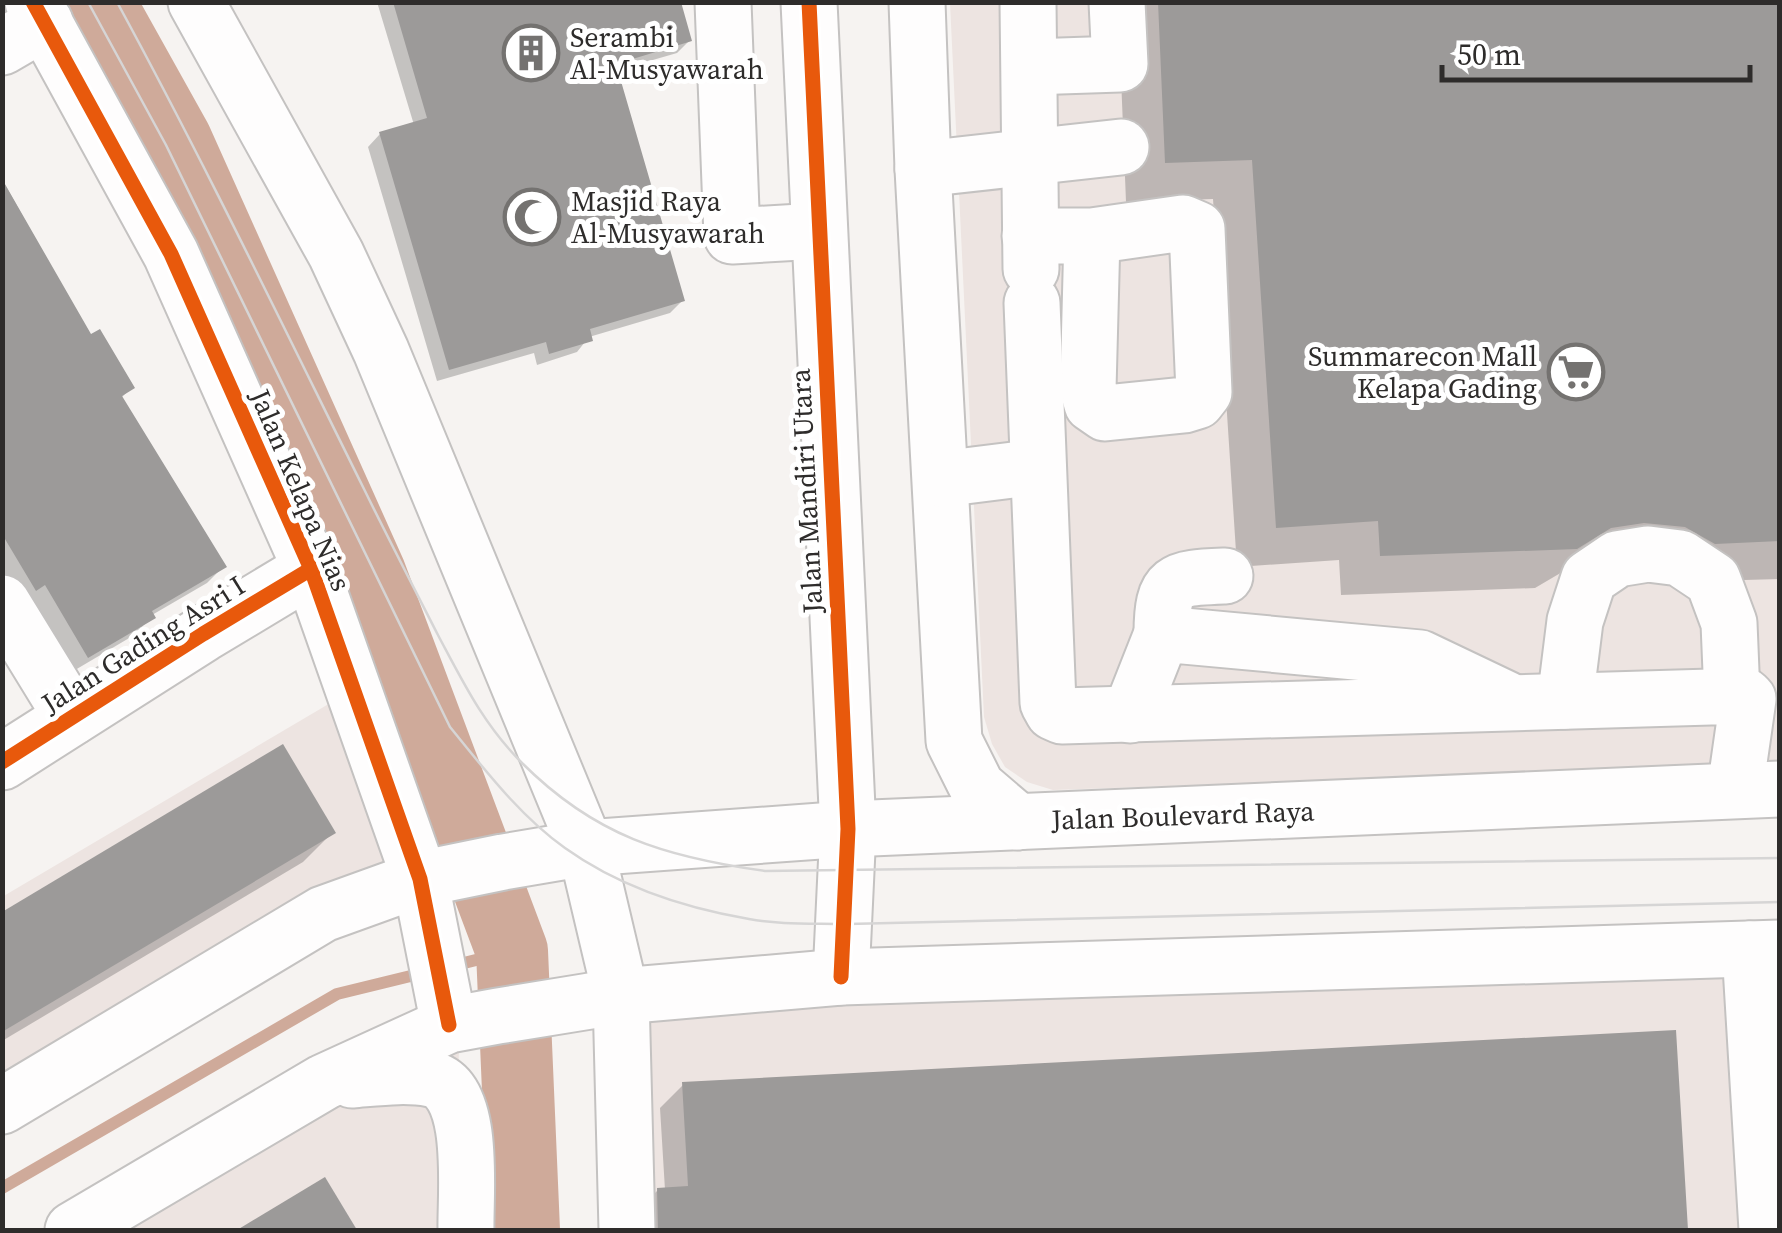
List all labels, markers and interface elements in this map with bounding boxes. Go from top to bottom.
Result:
place label: Serambi Al-Musyawarah [570,18,764,88]
scale bar [1442,20,1750,82]
building icon: Serambi Al-Musyawarah [501,23,561,83]
text: 50 m [1457,34,1521,75]
place label: Masjid Raya Al-Musyawarah [571,182,765,252]
mosque icon: Masjid Raya Al-Musyawarah [502,187,562,247]
place label: Summarecon Mall Kelapa Gading [1308,337,1537,407]
supermarket icon: Summarecon Mall Kelapa Gading [1546,342,1606,402]
street label: Jalan Mandiri Utara [781,367,831,615]
street label: Jalan Kelapa Nias [241,382,361,597]
street label: Jalan Gading Asri I [33,566,252,722]
street label: Jalan Boulevard Raya [1050,791,1316,839]

